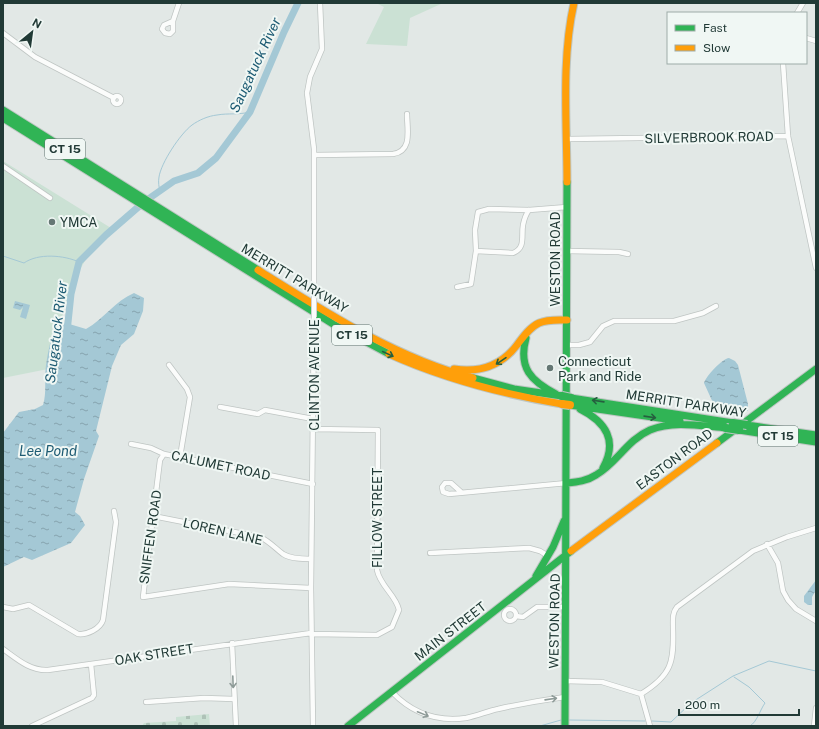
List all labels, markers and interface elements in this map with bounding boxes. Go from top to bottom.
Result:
north arrow [12,12,52,52]
legend [667,12,807,64]
water label: Saugatuck River [226,14,284,115]
text: N [30,16,44,31]
text: Fast [703,21,728,35]
text: Slow [703,41,731,55]
street label: SILVERBROOK ROAD [644,129,774,146]
road number: CT 15 [45,139,85,159]
street label: WESTON ROAD [548,211,563,307]
place label: YMCA [60,215,97,230]
marker: YMCA [47,217,57,227]
street label: MERRITT PARKWAY [239,241,351,316]
water label: Saugatuck River [42,279,70,384]
street label: CLINTON AVENUE [307,319,322,431]
road number: CT 15 [332,325,372,345]
one-way arrow [381,351,393,358]
place label: Connecticut Park and Ride [558,354,642,384]
one-way arrow [496,357,507,365]
marker: Connecticut Park and Ride [545,363,555,373]
street label: MERRITT PARKWAY [625,387,747,420]
one-way arrow [592,397,605,405]
one-way arrow [643,413,656,421]
street label: EASTON ROAD [633,426,715,493]
road number: CT 15 [758,426,798,446]
water label: Lee Pond [19,443,77,459]
street label: CALUMET ROAD [170,448,272,483]
street label: FILLOW STREET [370,468,385,568]
street label: SNIFFEN ROAD [136,489,165,585]
street label: LOREN LANE [181,515,264,548]
street label: WESTON ROAD [546,573,563,669]
street label: MAIN STREET [412,599,489,664]
street label: OAK STREET [114,641,195,668]
one-way arrow [230,675,237,688]
scale bar [679,691,799,717]
one-way arrow [544,695,557,703]
text: 200 m [685,698,720,712]
one-way arrow [417,711,429,718]

